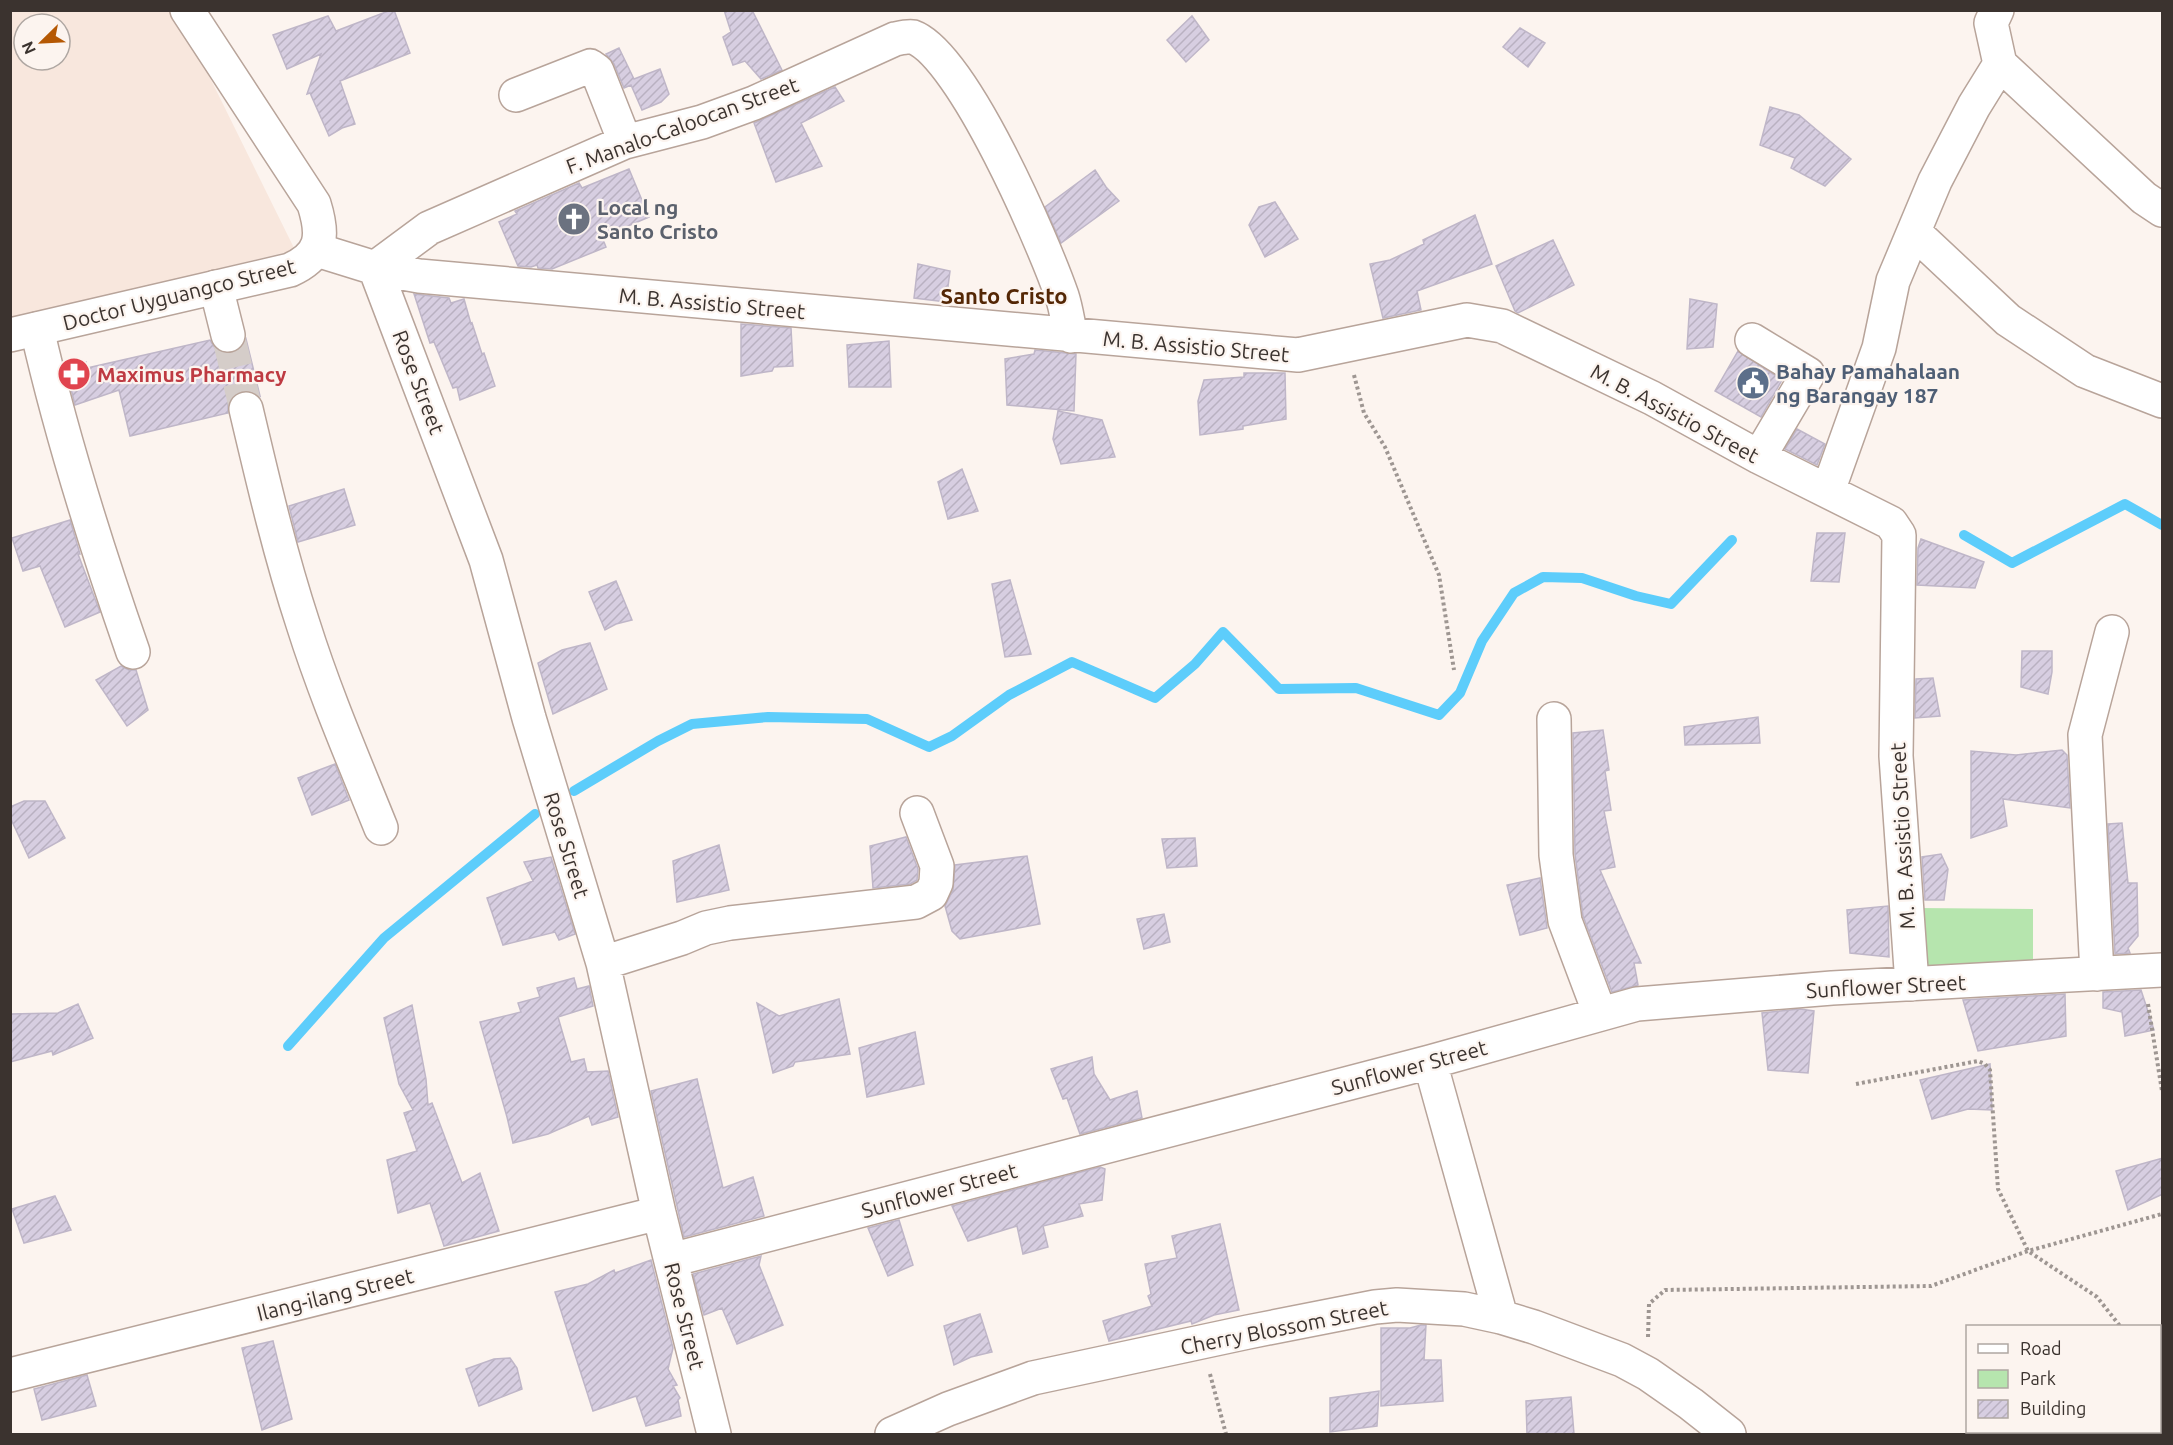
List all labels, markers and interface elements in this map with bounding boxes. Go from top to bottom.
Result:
north arrow [12,12,72,72]
text: N [18,39,39,57]
street label: F. Manalo-Caloocan Street [563,72,801,178]
place label: Local ng Santo Cristo [597,195,718,243]
church icon: Local ng Santo Cristo [556,201,592,237]
street label: Doctor Uyguangco Street [60,253,298,335]
street label: M. B. Assistio Street [618,283,806,323]
district label: Santo Cristo [940,283,1068,308]
street label: M. B. Assistio Street [1102,326,1290,366]
street label: Rose Street [388,327,450,437]
pharmacy icon: Maximus Pharmacy [56,356,92,392]
street label: M. B. Assistio Street [1587,359,1763,467]
place label: Bahay Pamahalaan ng Barangay 187 [1776,359,1960,407]
place label: Maximus Pharmacy [97,362,286,386]
public building icon: Bahay Pamahalaan ng Barangay 187 [1735,365,1771,401]
street label: M. B. Assistio Street [1885,742,1919,930]
street label: Rose Street [540,789,594,901]
street label: Sunflower Street [1805,970,1967,1002]
street label: Sunflower Street [1329,1035,1489,1099]
street label: Sunflower Street [859,1158,1019,1222]
street label: Rose Street [660,1260,710,1372]
street label: Ilang-ilang Street [254,1263,416,1325]
street label: Cherry Blossom Street [1178,1295,1390,1359]
legend [1966,1325,2161,1433]
text: Road [2020,1338,2062,1358]
text: Park [2020,1368,2056,1388]
text: Building [2020,1398,2086,1418]

